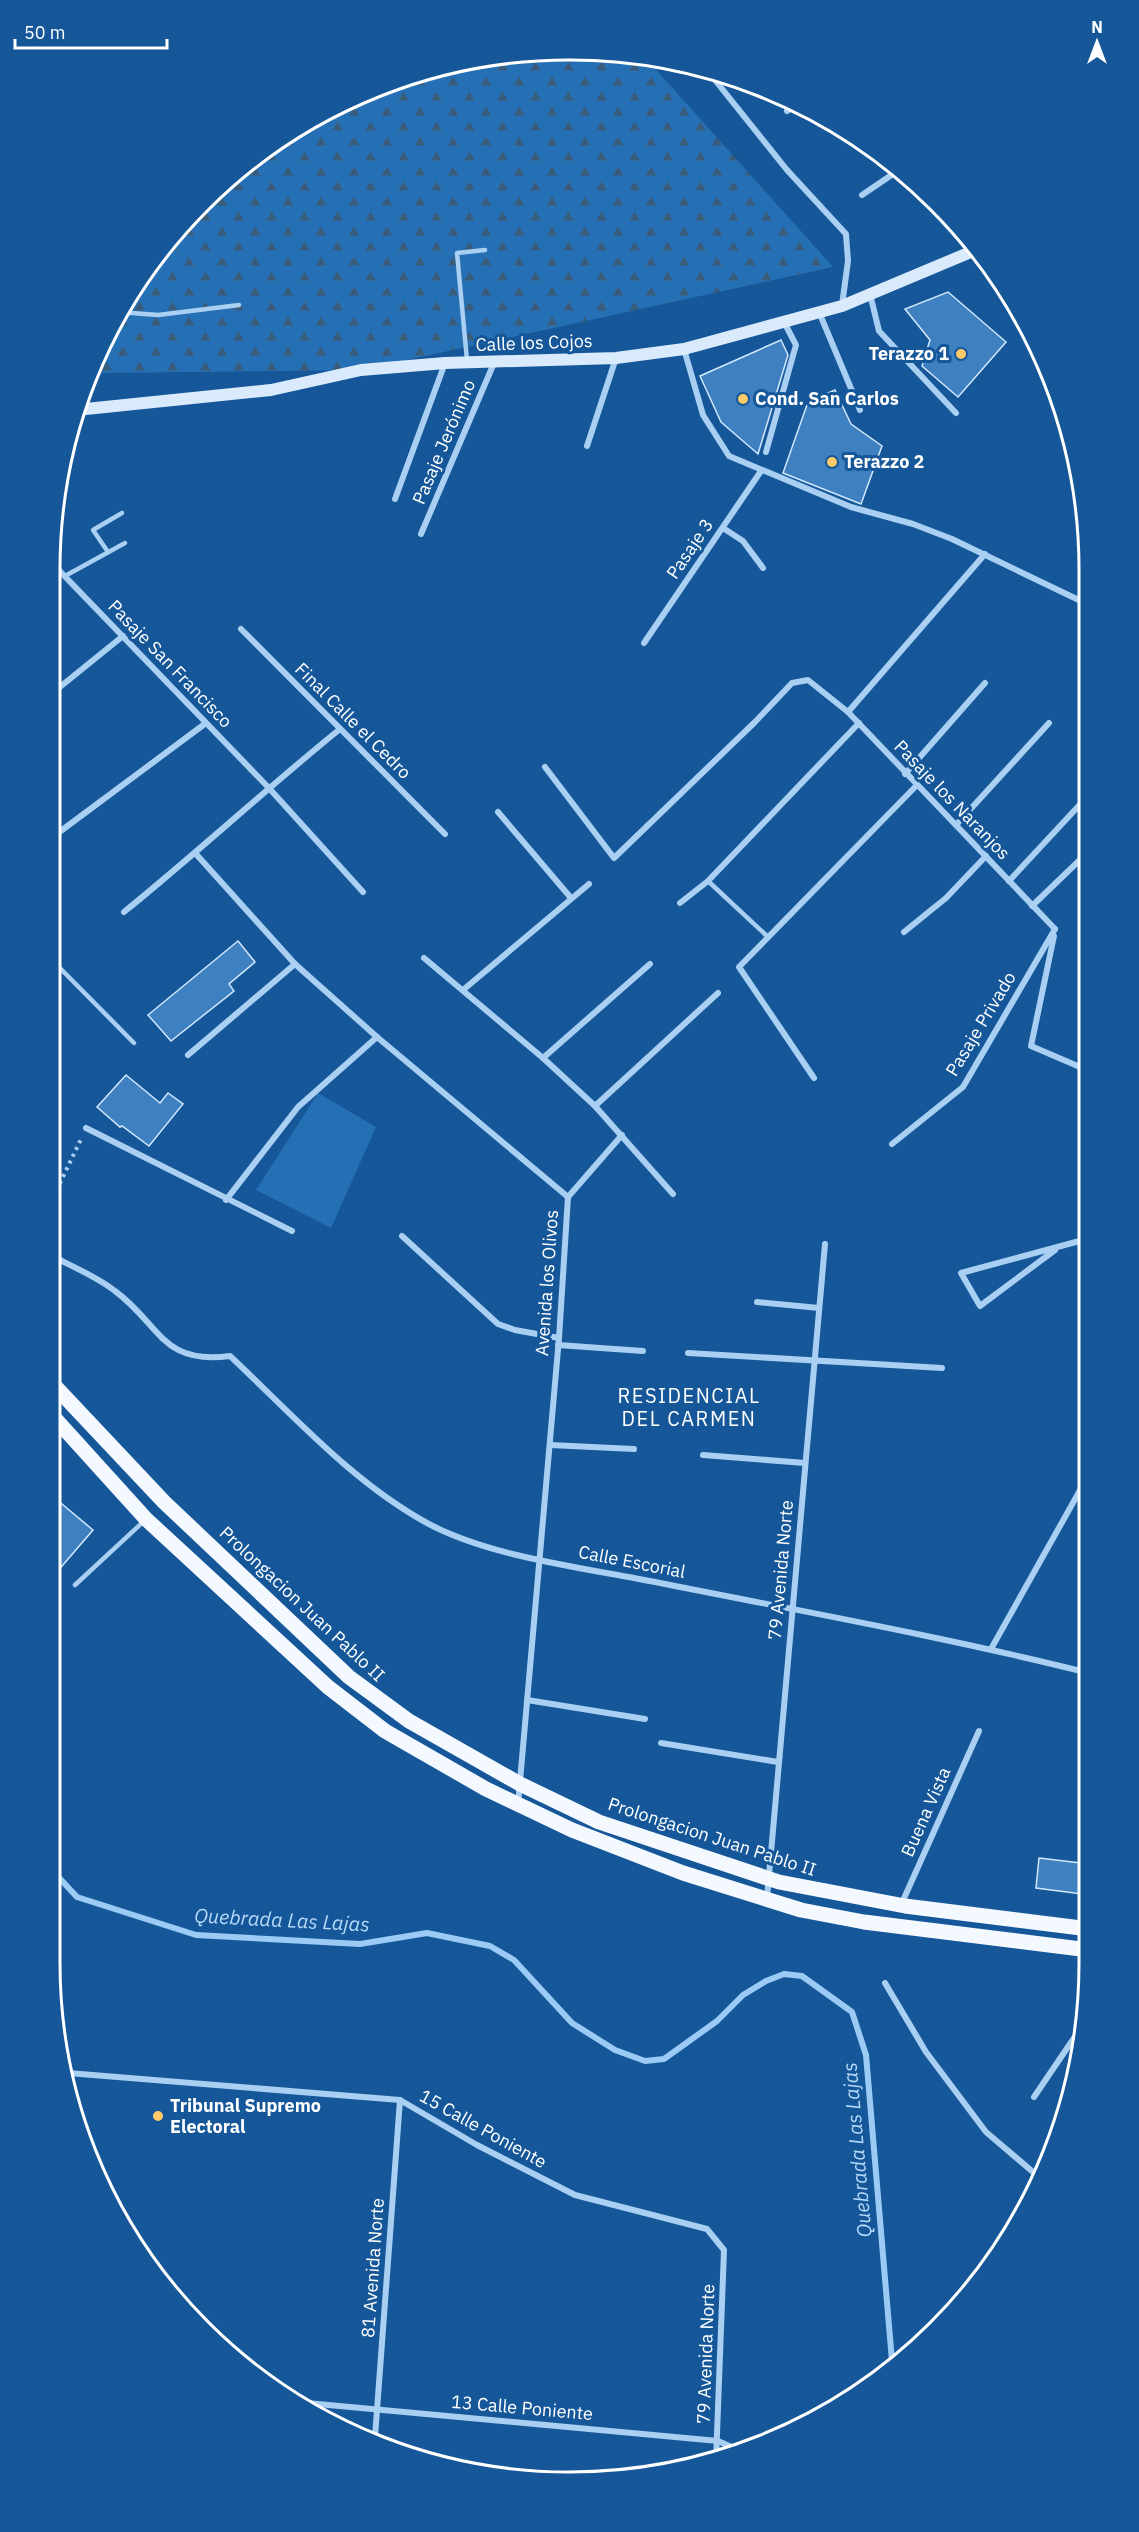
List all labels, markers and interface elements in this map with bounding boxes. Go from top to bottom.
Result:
scale bar [15,12,166,50]
north arrow [1067,12,1127,72]
text: N [1091,17,1103,37]
text: 50 m [24,21,66,44]
street label: Calle los Cojos [475,329,593,356]
place label: Terazzo 1 [869,342,949,365]
marker: Terazzo 1 [954,347,968,361]
street label: Pasaje Jerónimo [407,376,480,508]
place label: Cond. San Carlos [755,387,899,410]
marker: Cond. San Carlos [736,392,750,406]
place label: Terazzo 2 [844,450,924,473]
marker: Terazzo 2 [825,455,839,469]
street label: Pasaje 3 [661,514,718,583]
street label: Pasaje San Francisco [103,595,237,733]
street label: Final Calle el Cedro [290,658,416,784]
street label: Pasaje los Naranjos [889,735,1015,864]
street label: Pasaje Privado [940,967,1021,1080]
street label: Avenida los Olivos [530,1209,563,1357]
district label: RESIDENCIAL DEL CARMEN [617,1382,761,1432]
street label: 79 Avenida Norte [763,1499,798,1641]
street label: Prolongacion Juan Pablo II [215,1521,390,1686]
street label: Calle Escorial [577,1540,688,1583]
street label: Buena Vista [896,1763,956,1860]
street label: Prolongacion Juan Pablo II [605,1792,819,1881]
water label: Quebrada Las Lajas [194,1901,370,1938]
water label: Quebrada Las Lajas [835,2061,878,2239]
street label: 15 Calle Poniente [416,2084,551,2173]
place label: Tribunal Supremo Electoral [170,2094,321,2138]
marker: Tribunal Supremo Electoral [151,2109,165,2123]
street label: 81 Avenida Norte [356,2197,389,2339]
street label: 79 Avenida Norte [692,2283,719,2424]
street label: 13 Calle Poniente [450,2390,594,2425]

